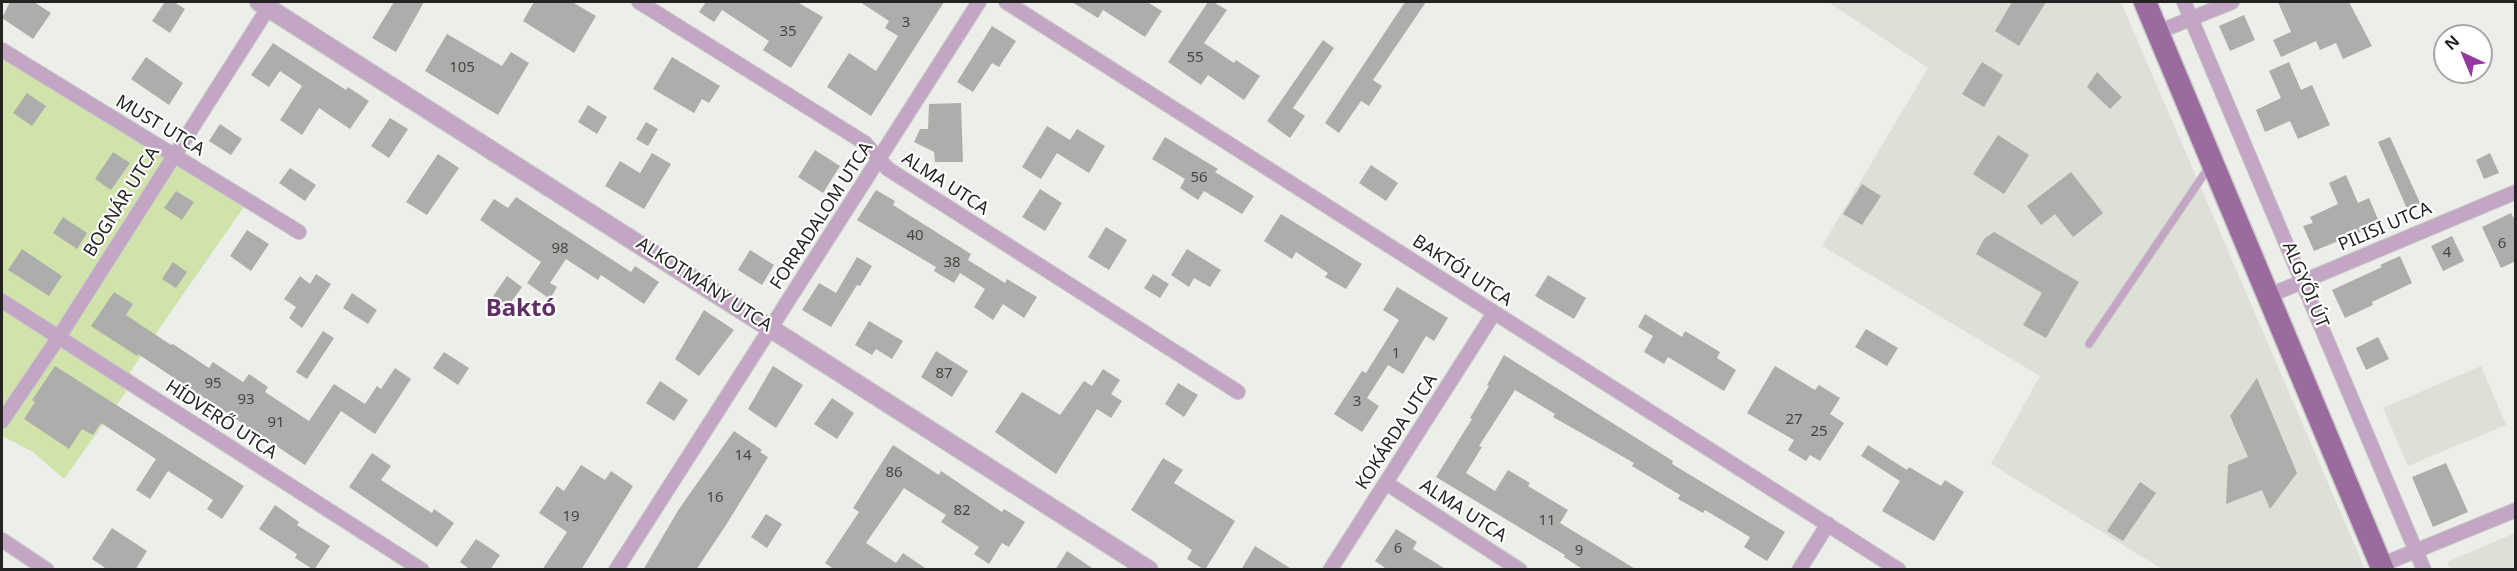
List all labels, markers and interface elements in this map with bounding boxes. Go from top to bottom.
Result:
house number: 3 [902,14,910,32]
house number: 35 [779,23,797,41]
north arrow [2433,24,2493,84]
text: N [2440,30,2464,55]
house number: 55 [1186,49,1204,67]
house number: 105 [449,59,475,77]
street label: MUST UTCA [112,91,208,161]
street label: FORRADALOM UTCA [766,138,878,294]
street label: BOGNÁR UTCA [80,143,164,261]
street label: ALMA UTCA [898,148,992,220]
house number: 56 [1190,169,1208,187]
street label: PILISI UTCA [2335,198,2435,256]
house number: 40 [906,227,924,245]
street label: BAKTÓI UTCA [1408,231,1516,311]
street label: ALKOTMÁNY UTCA [632,233,776,337]
house number: 6 [2498,235,2506,253]
street label: ALGYŐI ÚT [2277,239,2333,331]
house number: 98 [551,240,569,258]
house number: 4 [2443,244,2451,262]
house number: 38 [943,254,961,272]
district label: Baktó [486,295,556,323]
house number: 1 [1392,345,1400,363]
house number: 87 [935,365,953,383]
street label: KOKÁRDA UTCA [1352,370,1442,494]
house number: 95 [204,375,222,393]
street label: HÍDVERŐ UTCA [161,376,281,464]
house number: 93 [237,391,255,409]
house number: 3 [1353,393,1361,411]
house number: 27 [1785,411,1803,429]
house number: 91 [267,414,285,432]
house number: 25 [1810,423,1828,441]
house number: 14 [734,447,752,465]
house number: 86 [885,464,903,482]
street label: ALMA UTCA [1416,475,1510,547]
house number: 16 [706,489,724,507]
house number: 82 [953,502,971,520]
house number: 19 [562,508,580,526]
house number: 11 [1538,512,1556,530]
house number: 6 [1394,540,1402,558]
house number: 9 [1575,542,1583,560]

